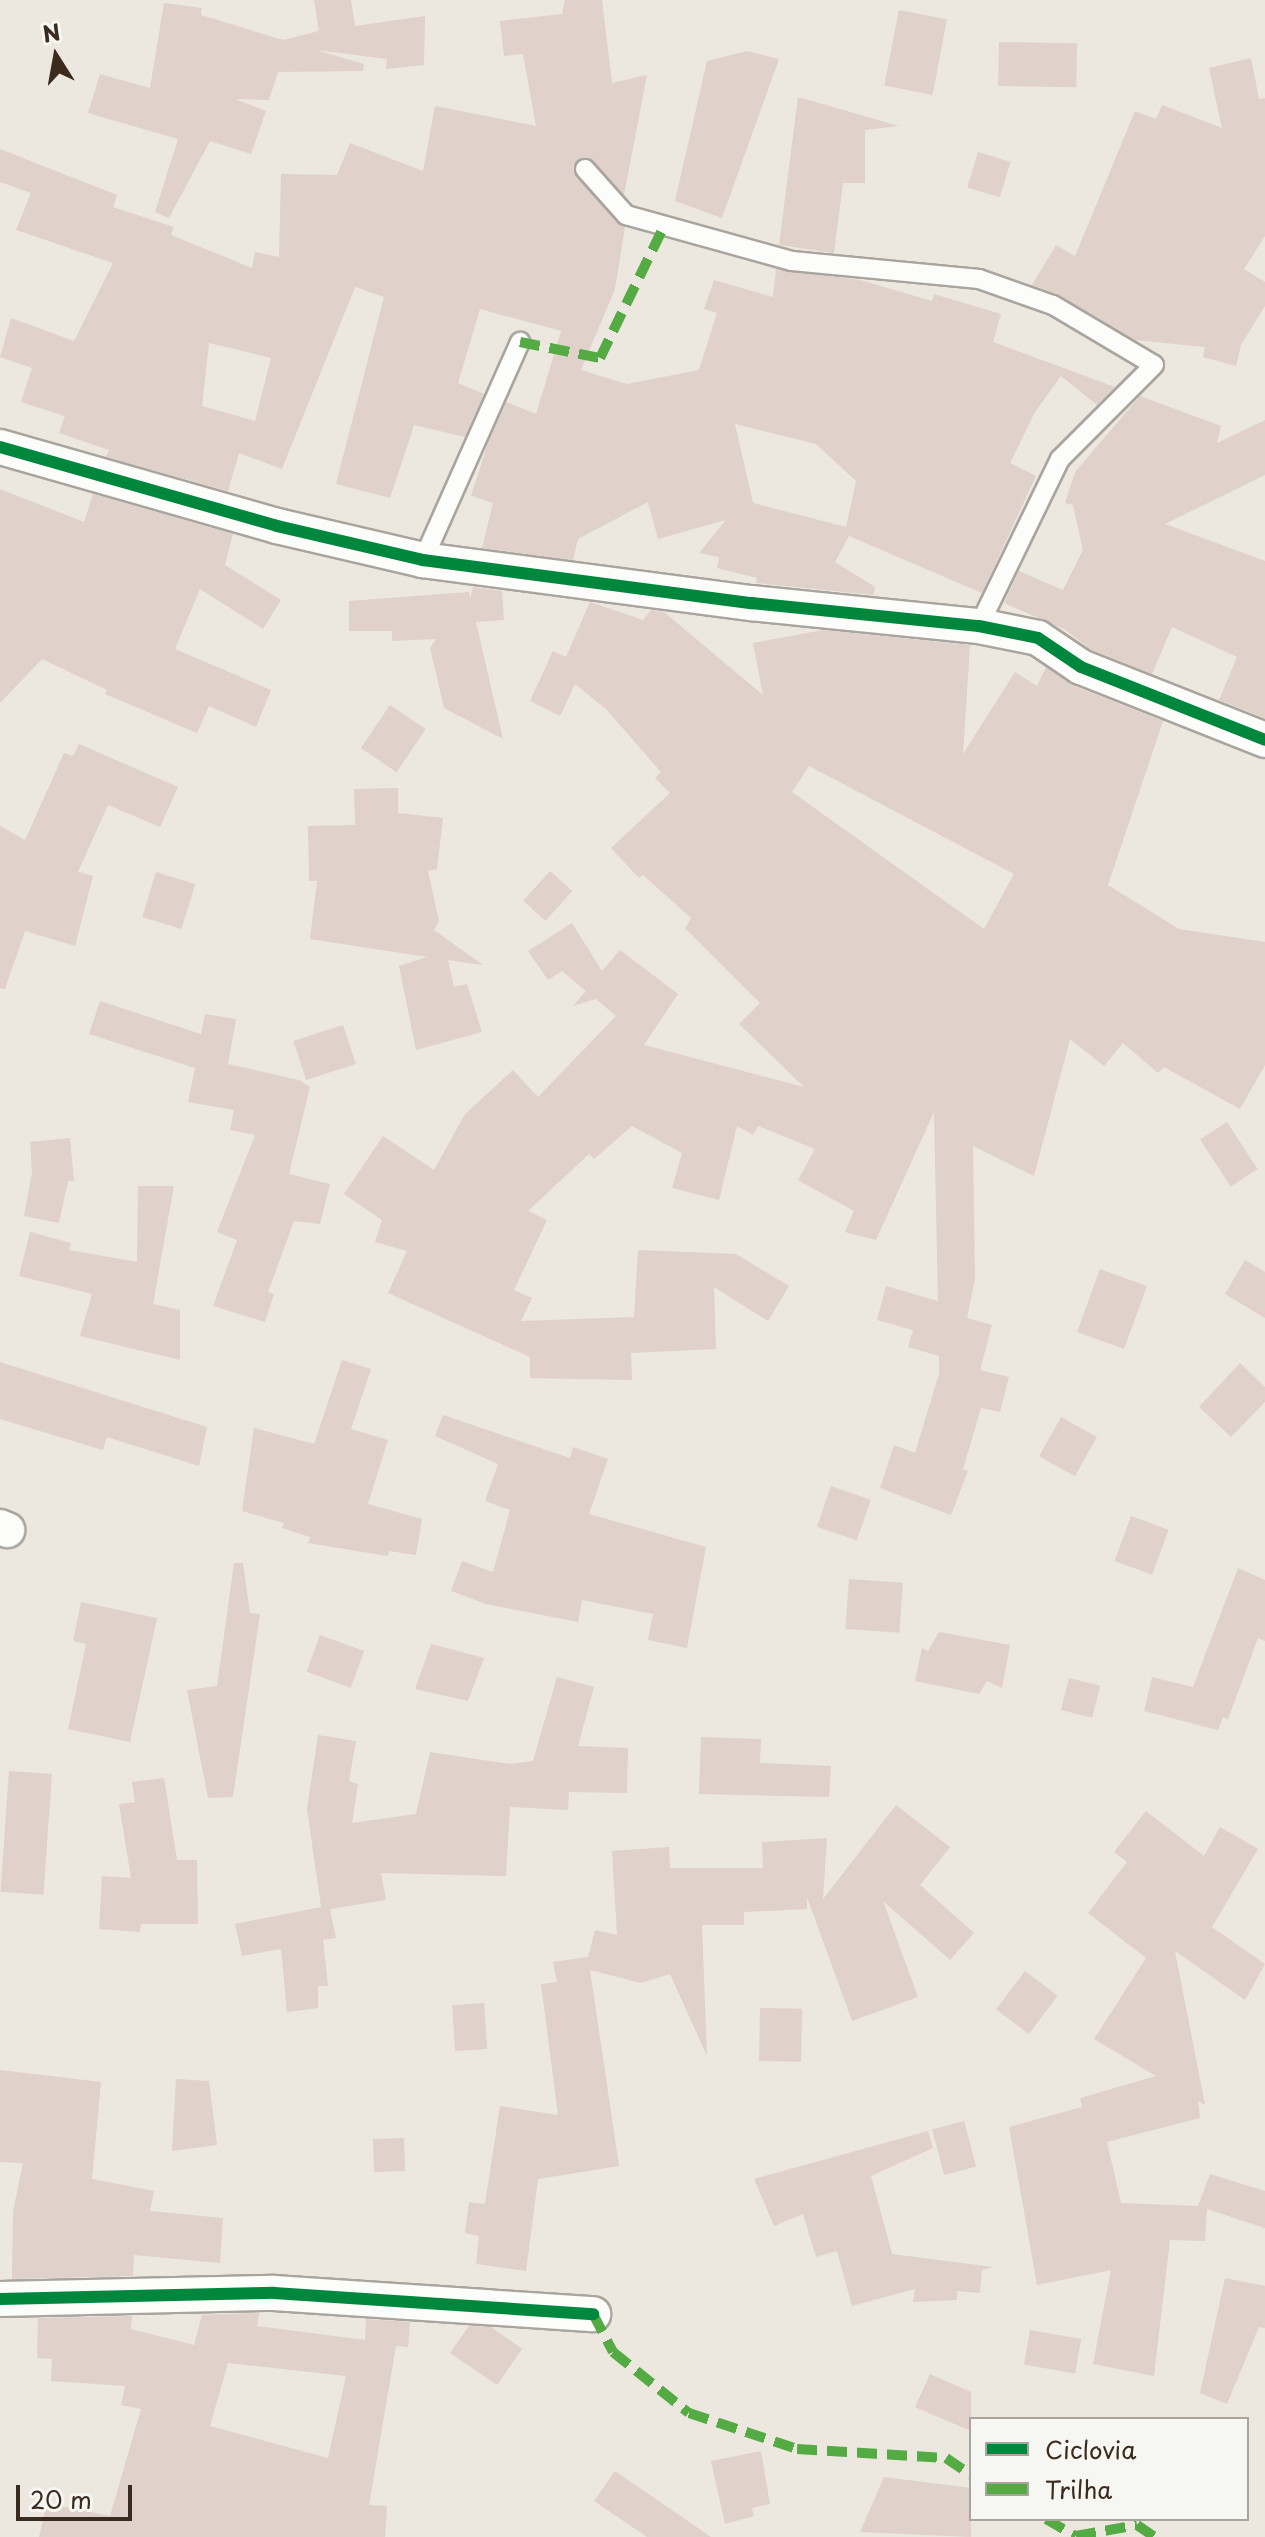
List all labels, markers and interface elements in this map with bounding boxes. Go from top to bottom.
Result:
text: N [40,14,63,50]
north arrow [16,16,96,96]
legend [969,2417,1249,2521]
text: Ciclovia [1045,2431,1136,2467]
scale bar [20,2469,136,2519]
text: Trilha [1045,2471,1112,2507]
text: 20 m [30,2481,92,2517]

